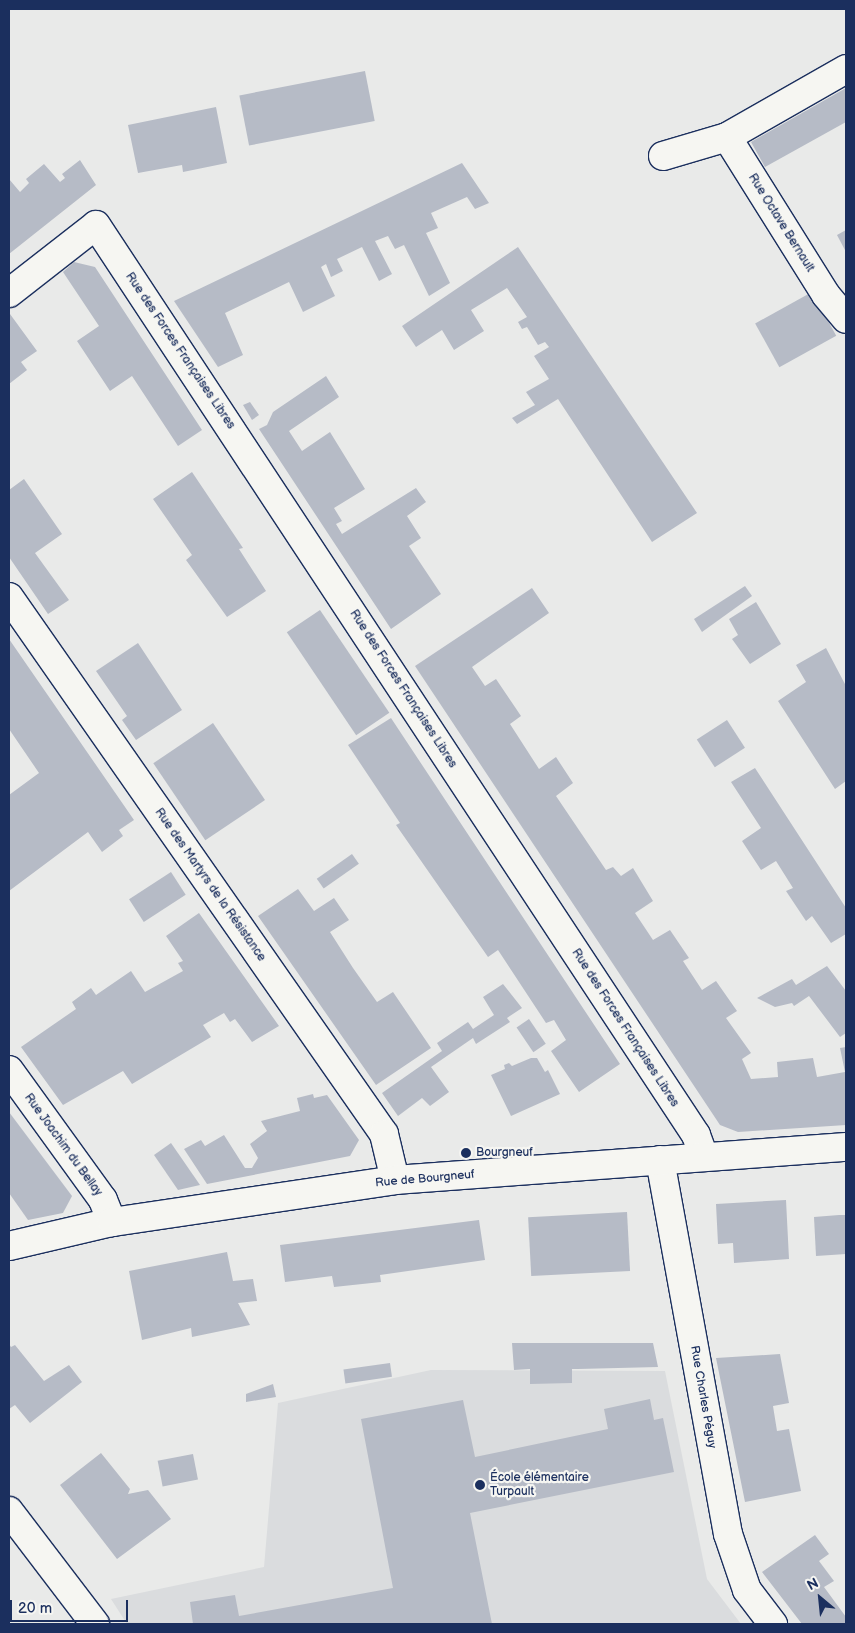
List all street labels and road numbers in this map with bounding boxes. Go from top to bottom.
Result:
street label: Rue Octave Bernault [745,171,817,275]
street label: Rue des Forces Françaises Libres [122,270,238,432]
street label: Rue des Forces Françaises Libres [346,607,460,771]
street label: Rue des Martyrs de la Résistance [151,806,269,964]
street label: Rue des Forces Françaises Libres [568,946,682,1110]
street label: Rue Joachim du Bellay [21,1091,105,1199]
street label: Rue de Bourgneuf [375,1167,475,1191]
street label: Rue Charles Péguy [687,1345,719,1449]

